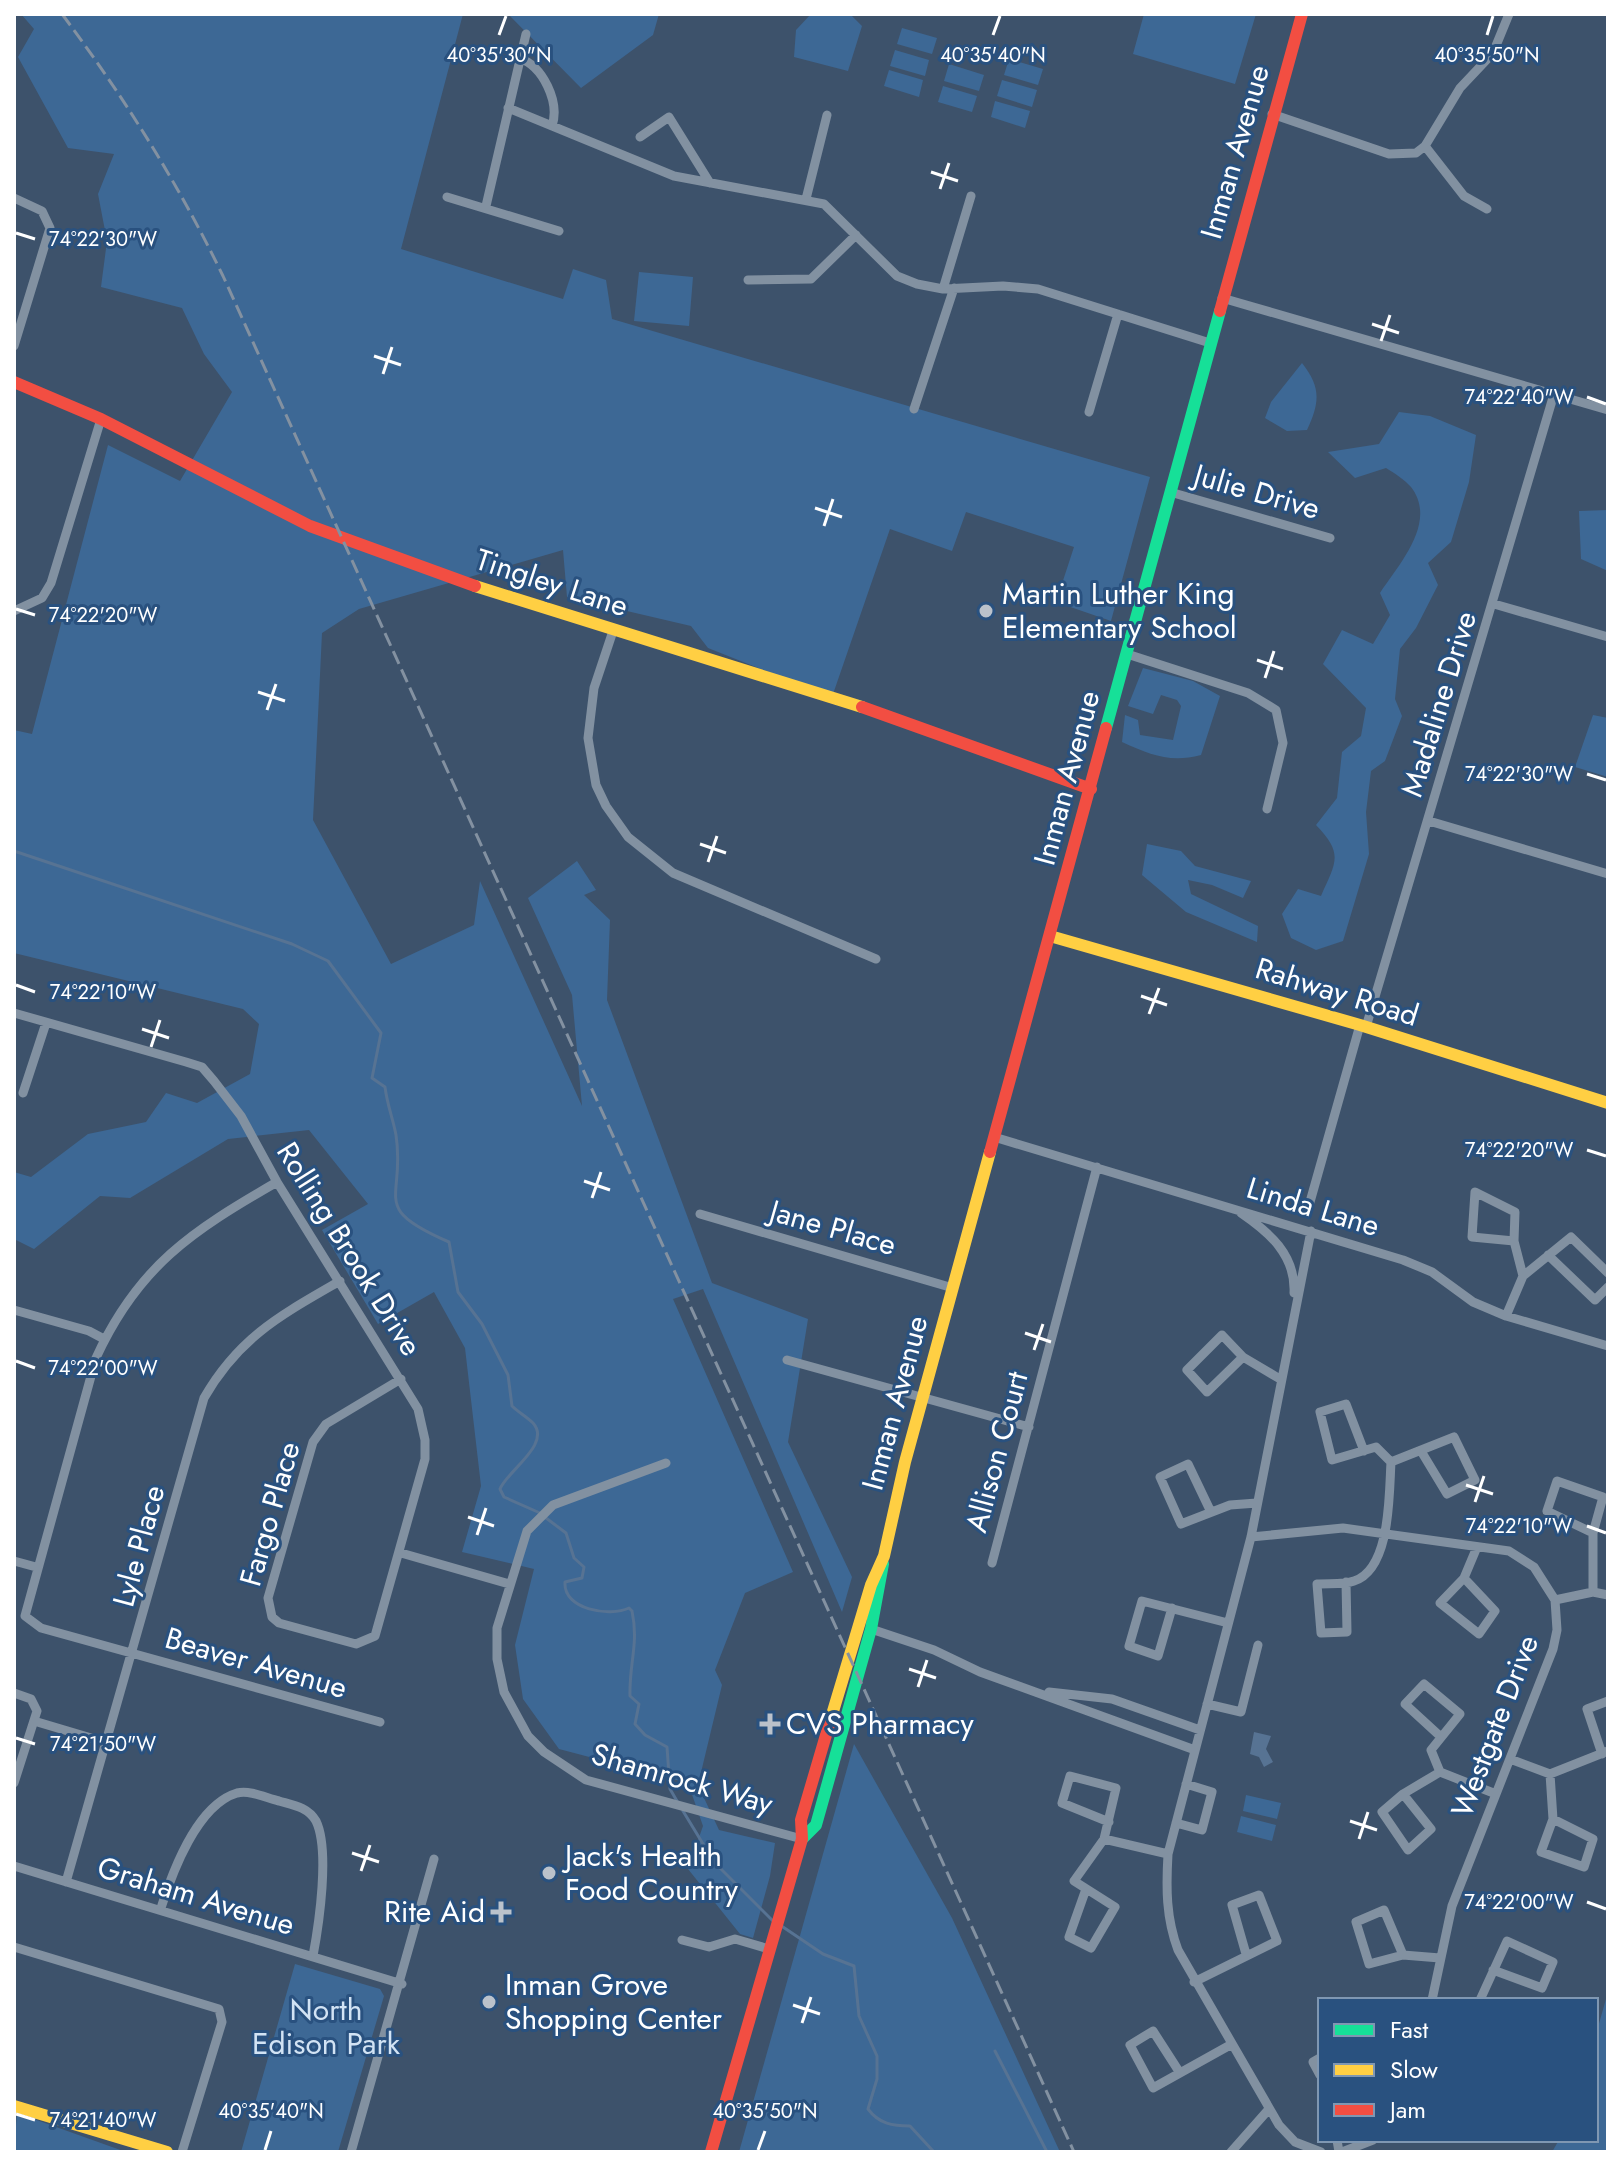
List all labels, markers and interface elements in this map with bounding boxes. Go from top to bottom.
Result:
text: 40°35'30"N [447,41,551,70]
text: 40°35'40"N [940,41,1046,70]
text: 40°35'50"N [1434,41,1540,70]
street label: Inman Avenue [1189,60,1280,244]
text: 74°22'30"W [49,225,157,254]
text: 74°22'40"W [1465,383,1574,412]
street label: Julie Drive [1185,452,1325,530]
street label: Tingley Lane [470,538,634,627]
place label: Martin Luther King Elementary School [1002,572,1237,649]
text: 74°22'20"W [49,601,158,630]
marker: Martin Luther King Elementary School [977,602,995,620]
street label: Madaline Drive [1390,606,1487,802]
street label: Inman Avenue [1023,686,1110,870]
text: 74°22'30"W [1465,760,1573,789]
street label: Rahway Road [1250,946,1424,1037]
text: 74°22'10"W [50,978,156,1007]
street label: Rolling Brook Drive [266,1134,433,1364]
text: 74°22'20"W [1465,1136,1574,1165]
street label: Linda Lane [1241,1166,1385,1247]
street label: Jane Place [761,1188,901,1266]
street label: Inman Avenue [851,1311,938,1495]
text: 74°22'00"W [48,1354,158,1383]
street label: Allison Court [954,1366,1039,1537]
street label: Fargo Place [228,1437,311,1591]
street label: Lyle Place [102,1480,175,1611]
text: 74°22'10"W [1466,1512,1572,1541]
street label: Beaver Avenue [160,1616,352,1709]
street label: Westgate Drive [1440,1629,1549,1823]
place label: CVS Pharmacy [786,1702,974,1745]
marker: CVS Pharmacy [761,1715,779,1733]
text: 74°21'50"W [50,1730,156,1759]
street label: Shamrock Way [586,1732,779,1825]
place label: Jack's Health Food Country [561,1834,739,1911]
street label: Graham Avenue [92,1845,300,1946]
marker: Jack's Health Food Country [540,1864,558,1882]
text: 74°22'00"W [1464,1888,1574,1917]
place label: Rite Aid [384,1890,485,1933]
marker: Rite Aid [492,1903,510,1921]
place label: Inman Grove Shopping Center [505,1963,723,2040]
park label: North Edison Park [252,1988,401,2065]
marker: Inman Grove Shopping Center [480,1993,498,2011]
legend [1318,1998,1598,2142]
text: Fast [1390,2012,1428,2047]
text: Slow [1390,2052,1438,2087]
text: Jam [1387,2092,1426,2127]
text: 40°35'40"N [218,2097,324,2126]
text: 40°35'50"N [712,2097,818,2126]
text: 74°21'40"W [50,2106,156,2135]

